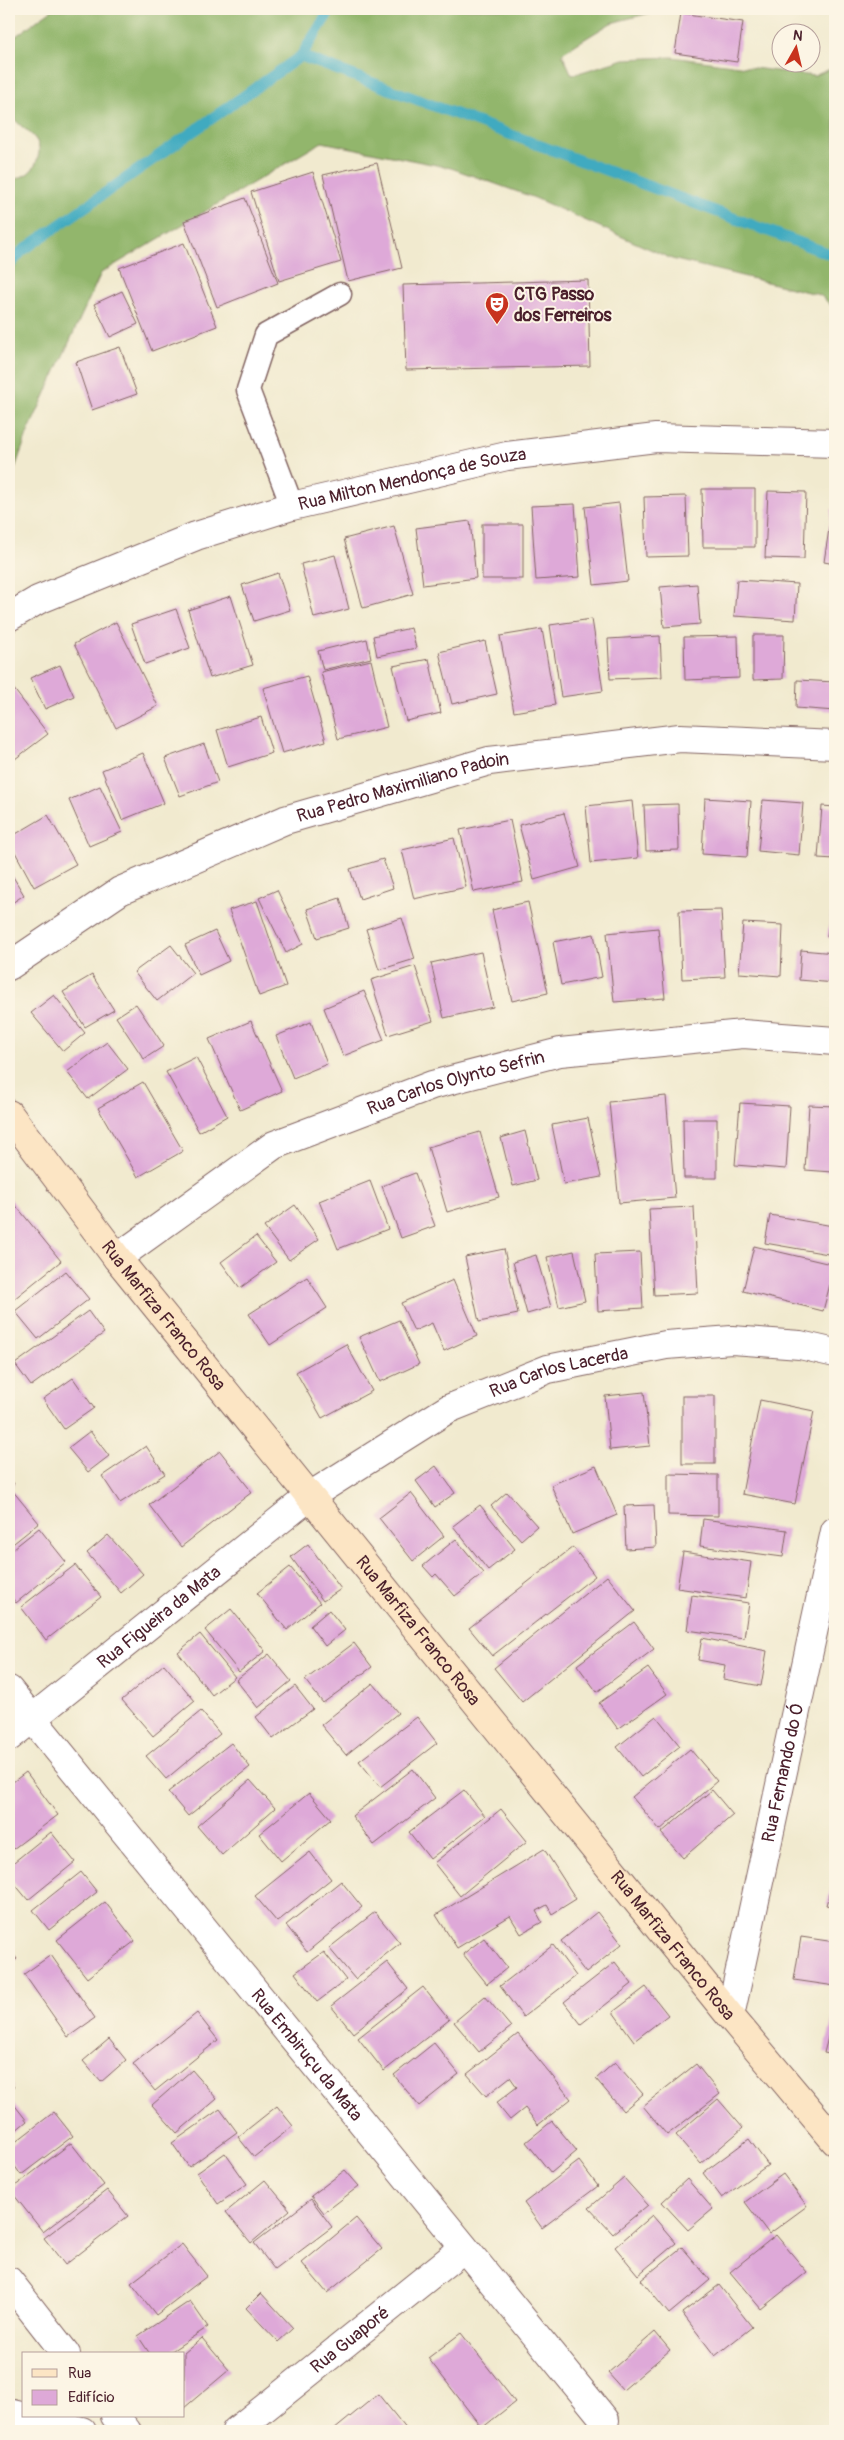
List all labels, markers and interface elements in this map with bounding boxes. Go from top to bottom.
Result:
north arrow [772,22,822,72]
text: N [792,27,804,45]
place label: CTG Passo dos Ferreiros [514,283,613,327]
theatre icon: CTG Passo dos Ferreiros [484,291,510,325]
street label: Rua Milton Mendonça de Souza [296,442,528,516]
street label: Rua Pedro Maximiliano Padoin [294,747,510,828]
street label: Rua Carlos Olynto Sefrin [364,1045,547,1120]
street label: Rua Marfiza Franco Rosa [96,1236,231,1395]
street label: Rua Carlos Lacerda [486,1342,630,1403]
street label: Rua Marfiza Franco Rosa [351,1551,486,1710]
street label: Rua Figueira da Mata [92,1560,226,1674]
street label: Rua Fernando do Ó [756,1701,809,1844]
street label: Rua Marfiza Franco Rosa [605,1866,740,2025]
street label: Rua Embiruçu da Mata [246,1984,368,2126]
street label: Rua Guaporé [305,2301,394,2378]
legend [22,2352,185,2418]
text: Rua [68,2364,91,2383]
text: Edifício [68,2388,114,2407]

